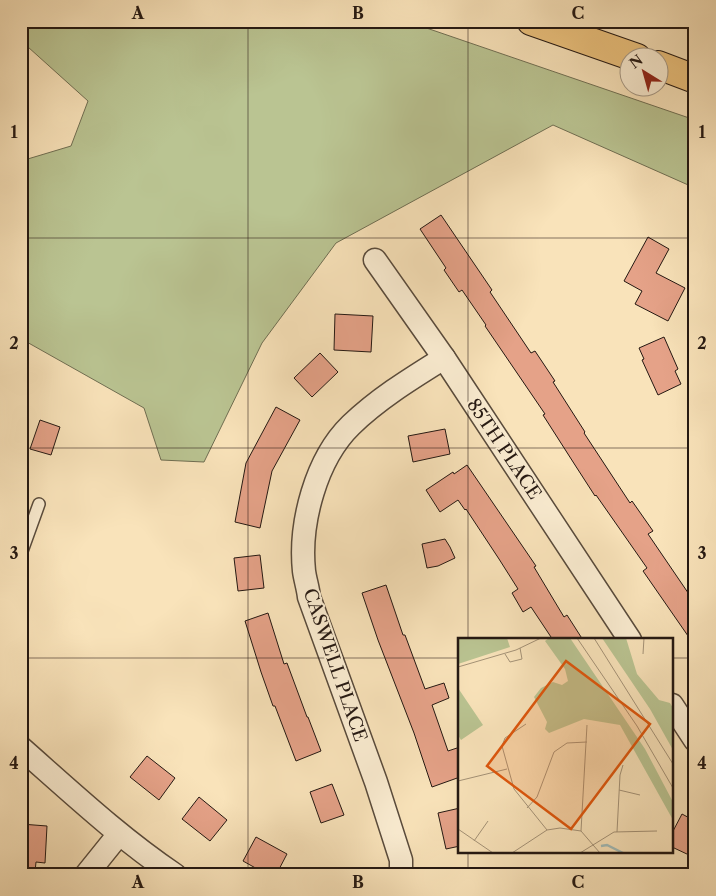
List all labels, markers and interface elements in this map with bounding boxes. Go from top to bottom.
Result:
text: A [131,3,145,23]
text: B [352,3,364,23]
text: C [572,3,584,23]
north arrow [618,48,668,98]
text: N [626,51,646,72]
text: 1 [10,122,18,142]
text: 1 [698,122,706,142]
text: 2 [9,333,19,353]
text: 2 [697,333,707,353]
street label: 85TH PLACE [462,394,546,504]
text: 3 [9,543,19,563]
text: 3 [697,543,707,563]
street label: CASWELL PLACE [298,585,372,745]
inset map [458,638,674,854]
text: 4 [9,753,19,773]
text: 4 [697,753,707,773]
text: A [131,872,145,892]
text: B [352,872,364,892]
text: C [572,872,584,892]

